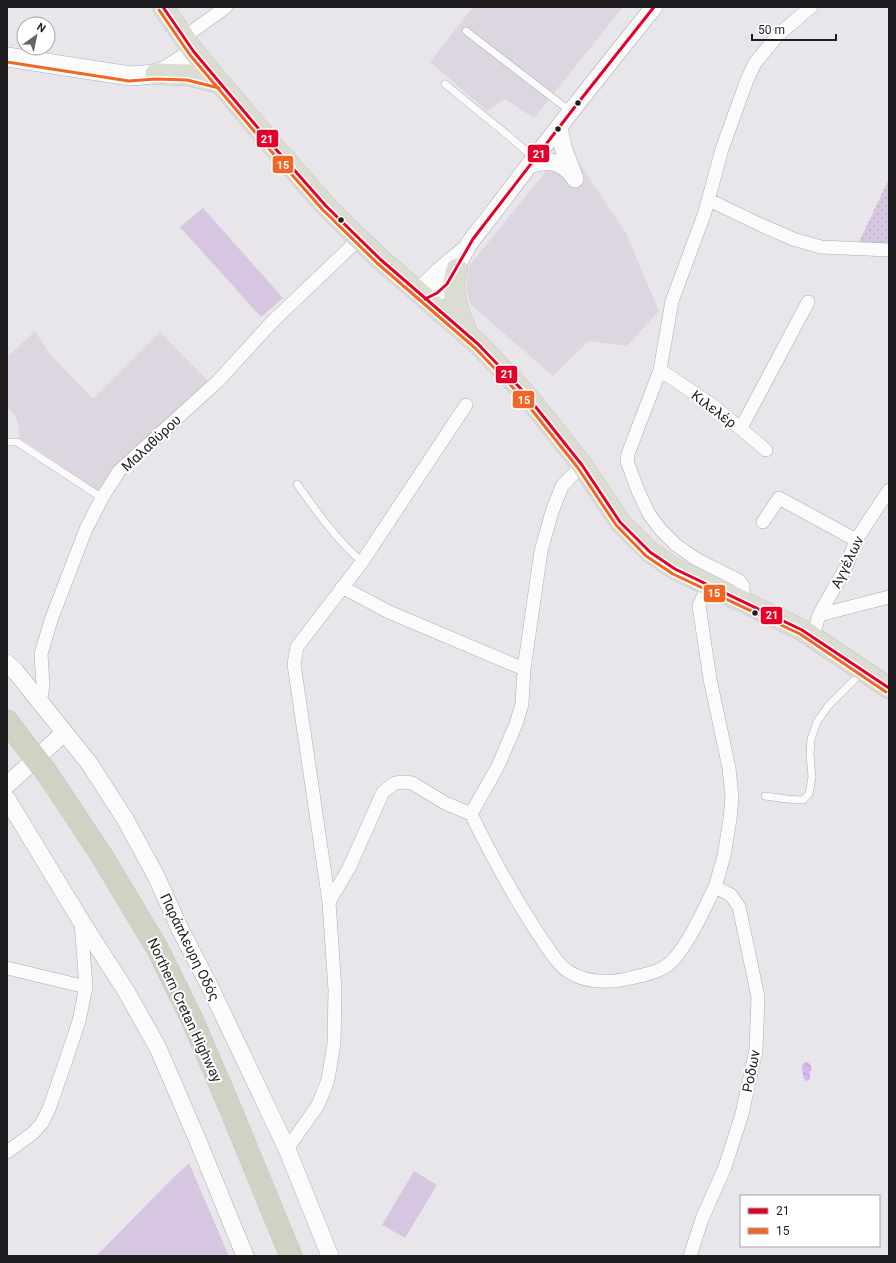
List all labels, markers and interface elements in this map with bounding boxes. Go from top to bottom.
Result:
north arrow [16,16,56,56]
scale bar [752,16,836,42]
text: N [34,20,48,36]
text: 50 m [758,23,785,37]
unlabelled marker [573,98,583,108]
unlabelled marker [553,124,563,134]
line badge: 21 [256,129,279,148]
text: 21 [261,133,273,146]
line badge: 21 [527,144,550,163]
text: 21 [533,148,545,161]
line badge: 15 [272,155,294,174]
text: 15 [277,159,289,172]
unlabelled marker [336,215,346,225]
line badge: 21 [495,365,518,384]
text: 21 [501,368,513,381]
street label: Κιλελέρ [688,387,740,431]
line badge: 15 [512,390,535,409]
text: 15 [518,394,530,407]
street label: Μαλαθύρου [118,412,184,474]
street label: Αγγέλων [827,533,867,591]
line badge: 15 [703,584,726,603]
text: 15 [708,587,720,600]
line badge: 21 [760,606,783,625]
unlabelled marker [750,608,760,618]
text: 21 [766,609,778,622]
street label: Παράπλευρη Οδός [157,891,223,1003]
street label: Northern Cretan Highway [145,936,226,1085]
street label: Ροδων [739,1048,763,1094]
legend [740,1195,880,1247]
text: 21 [776,1204,790,1218]
text: 15 [776,1224,790,1238]

